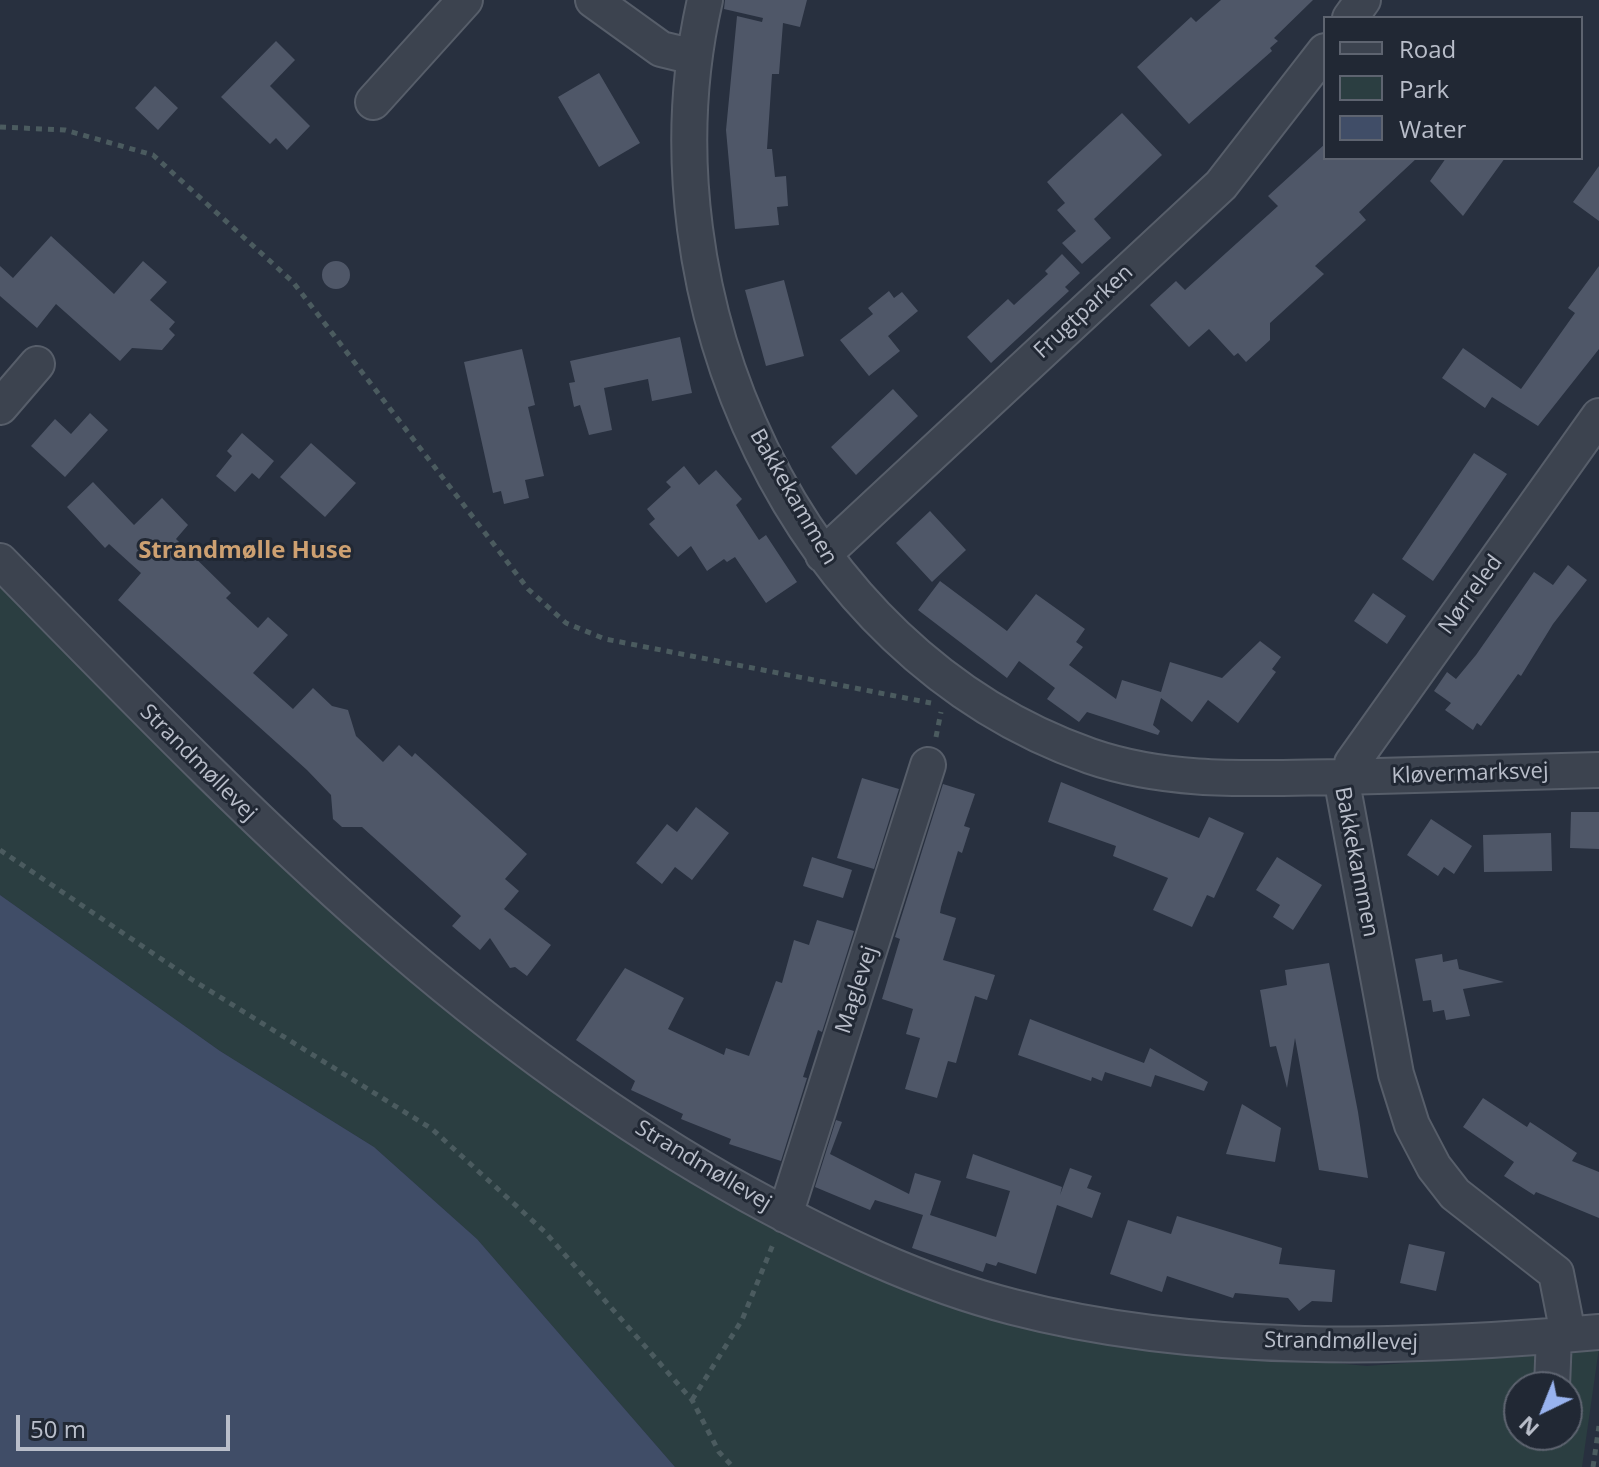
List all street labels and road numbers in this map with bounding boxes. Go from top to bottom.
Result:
street label: Frugtparken [1029,259,1139,365]
street label: Bakkekammen [744,424,842,570]
street label: Nørreled [1433,550,1509,640]
street label: Strandmøllevej [134,699,262,827]
street label: Kløvermarksvej [1391,758,1549,790]
street label: Bakkekammen [1329,785,1383,939]
street label: Maglevej [830,943,884,1037]
street label: Strandmøllevej [630,1115,776,1217]
street label: Strandmøllevej [1264,1327,1418,1357]

